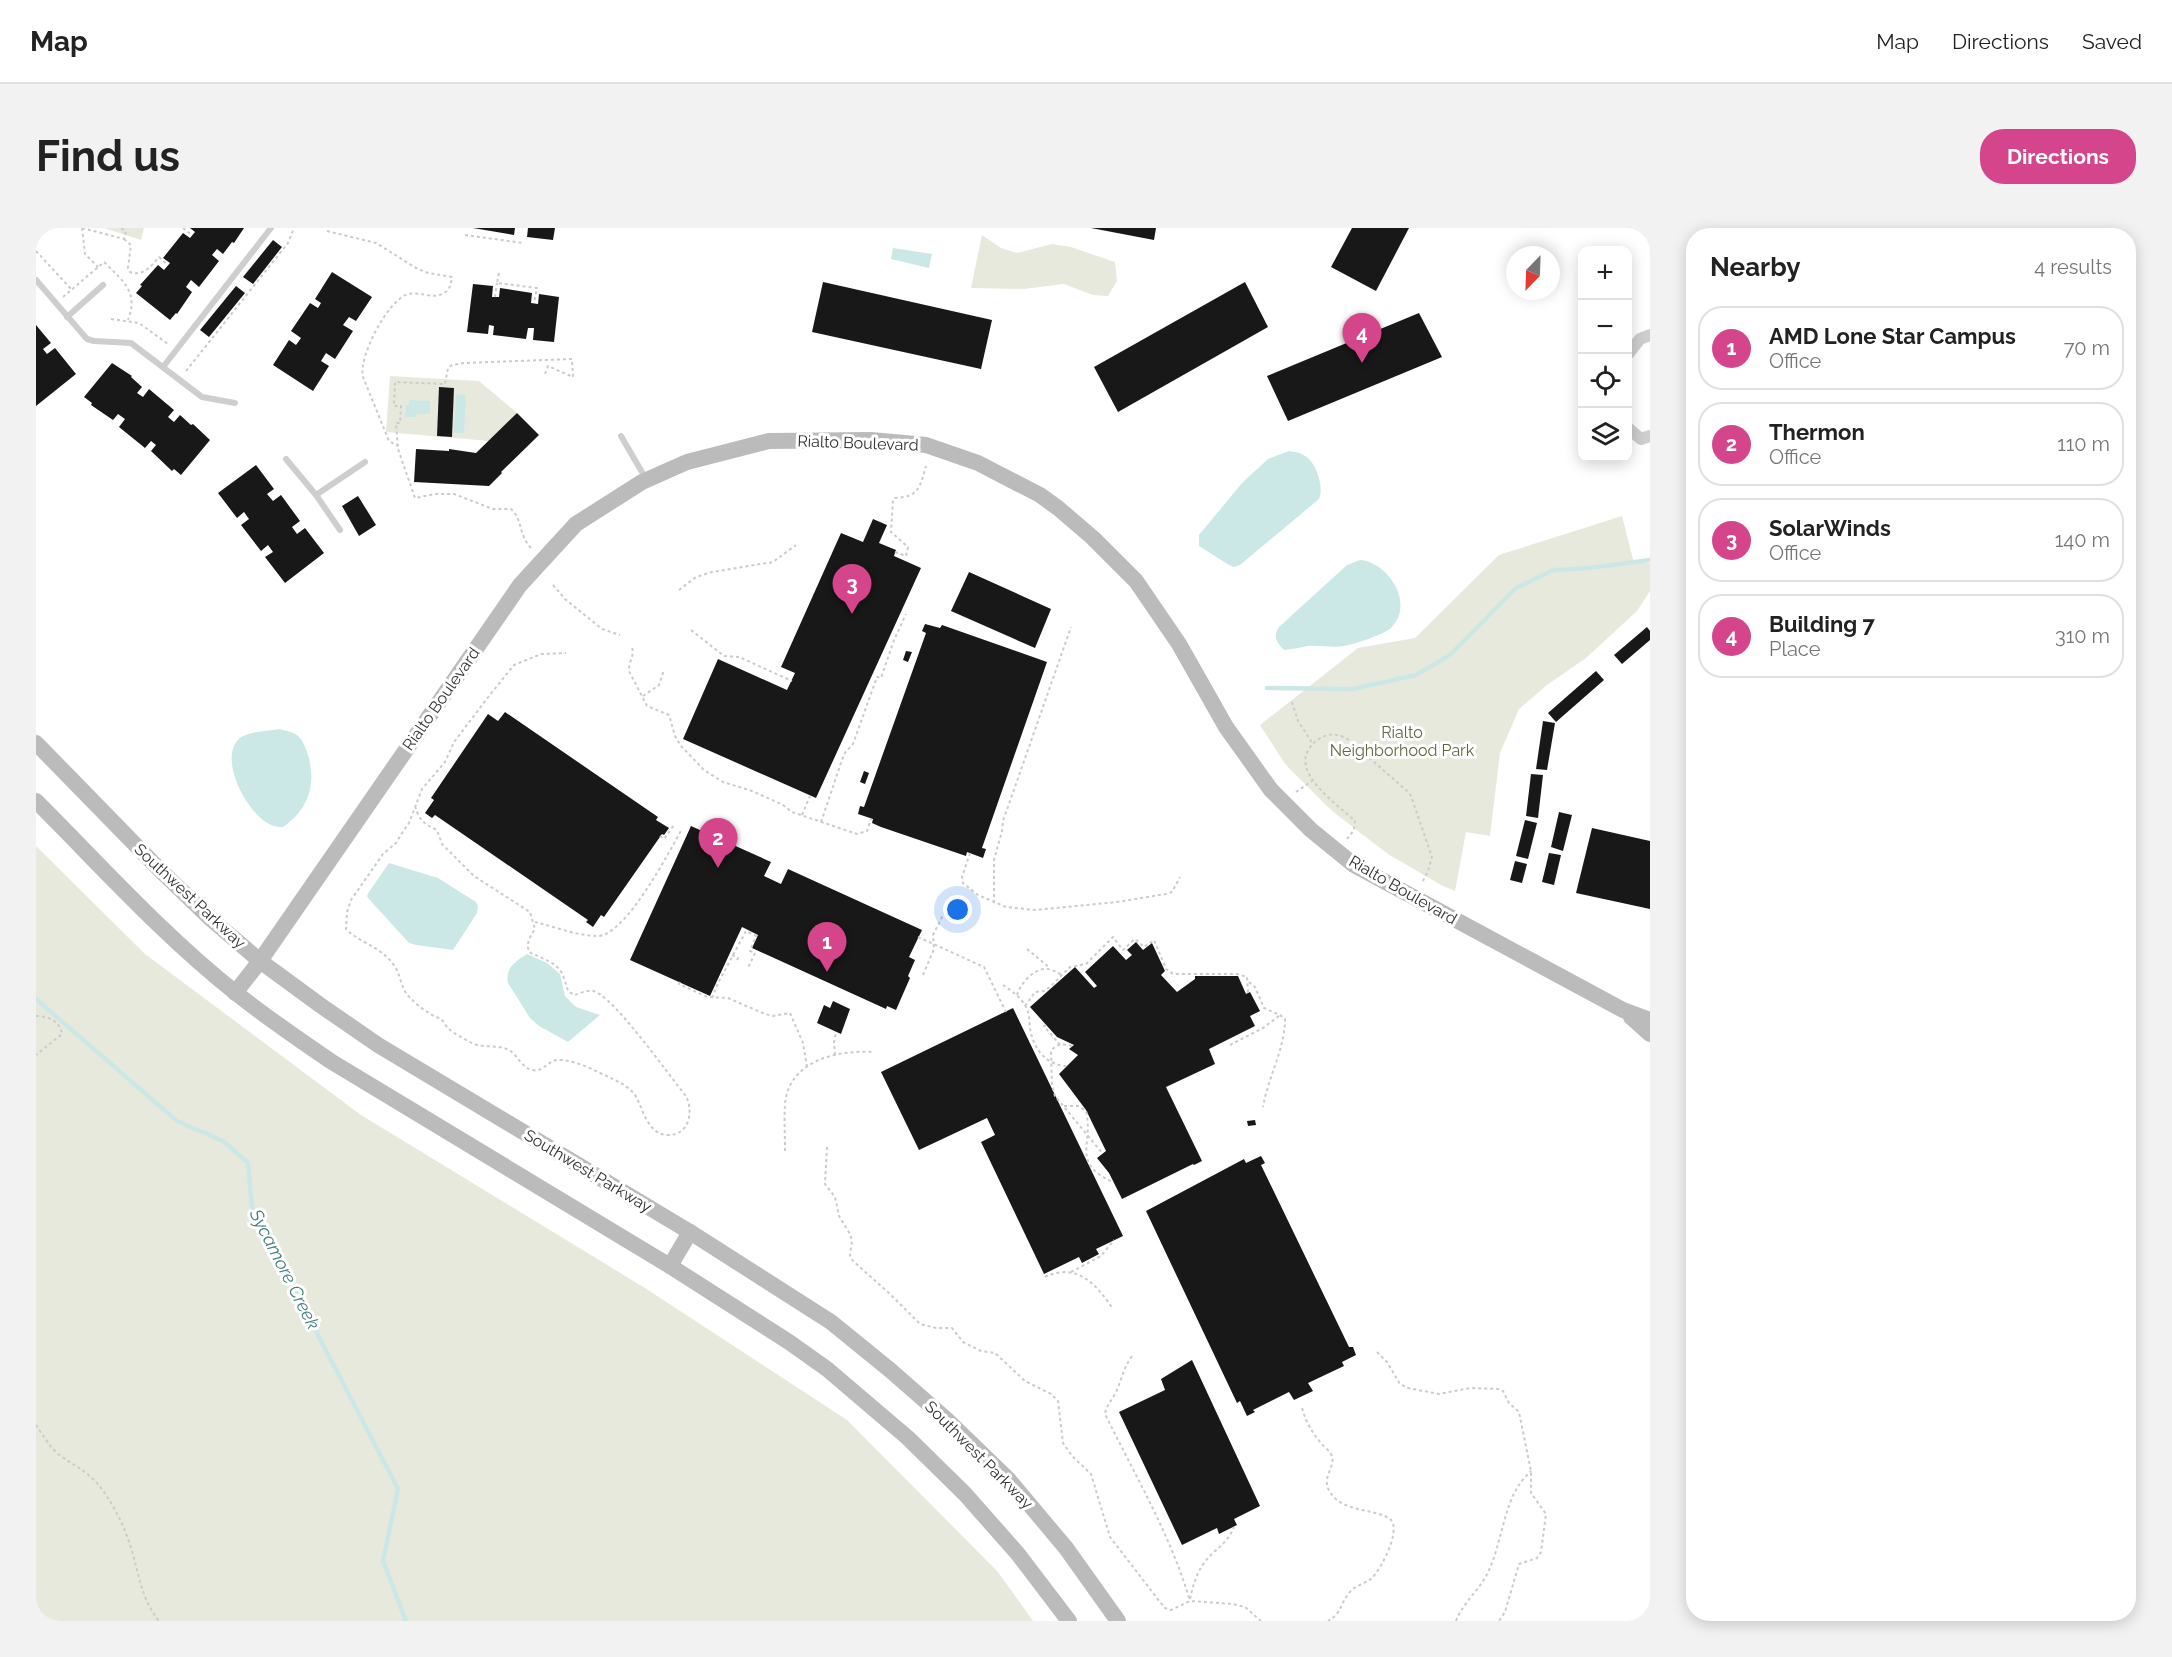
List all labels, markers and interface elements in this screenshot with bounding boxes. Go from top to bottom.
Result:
text: Map [30,25,88,58]
text: Map [1876,29,1919,54]
text: Directions [1952,29,2049,54]
text: Saved [2082,29,2142,54]
button: Directions [1980,129,2136,184]
text: Find us [36,132,180,181]
north arrow [1506,246,1560,300]
map controls [1578,246,1632,462]
button: + [1578,246,1632,300]
text: Nearby [1710,252,1800,282]
text: 4 results [2034,255,2112,279]
button: − [1578,300,1632,354]
pin: 4 [1342,314,1382,363]
text: AMD Lone Star Campus [1769,323,2016,349]
text: 1 [1727,336,1736,360]
text: 70 m [2064,336,2110,360]
text: Office [1769,349,1821,373]
button: locate [1578,354,1632,408]
button: layers [1578,408,1632,462]
text: Thermon [1769,419,1865,445]
street label: Rialto Boulevard [797,431,919,455]
text: 2 [1726,432,1737,456]
text: 110 m [2057,432,2110,456]
text: Office [1769,445,1821,469]
text: SolarWinds [1769,515,1891,541]
text: 3 [1726,528,1737,552]
text: 140 m [2055,528,2110,552]
text: Office [1769,541,1821,565]
pin: 3 [832,564,872,614]
text: Building 7 [1769,611,1875,637]
text: 4 [1726,624,1737,648]
text: 310 m [2055,624,2110,648]
text: Place [1769,637,1820,661]
street label: Rialto Boulevard [398,644,484,754]
park label: Rialto Neighborhood Park [1330,723,1475,760]
pin: 2 [698,818,738,868]
street label: Southwest Parkway [130,840,250,953]
street label: Rialto Boulevard [1346,851,1460,929]
your location [943,895,972,924]
pin: 1 [808,922,846,972]
street label: Southwest Parkway [521,1125,655,1217]
water label: Sycamore Creek [245,1205,324,1333]
street label: Southwest Parkway [921,1397,1037,1513]

